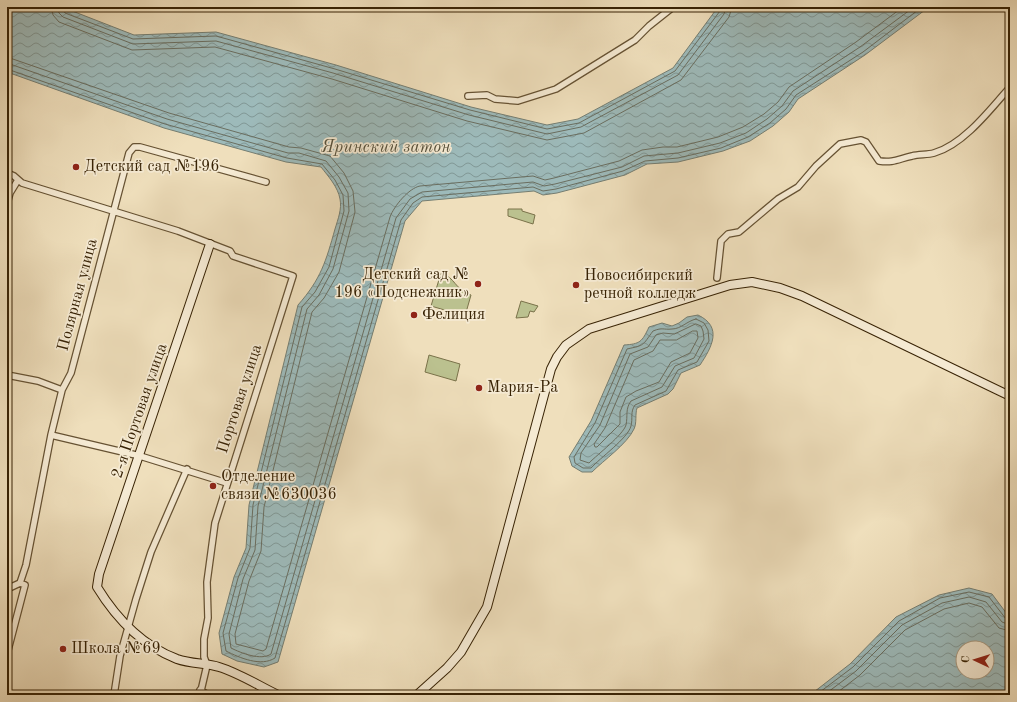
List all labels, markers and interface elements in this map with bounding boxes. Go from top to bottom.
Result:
water label: Яринский затон [321,139,451,156]
place label: Детский сад №196 [84,159,220,175]
marker: Детский сад №196 [71,162,81,172]
street label: Полярная улица [55,237,101,353]
place label: Детский сад № 196 «Подснежник» [334,267,470,301]
place label: Новосибирский речной колледж [584,268,697,302]
marker: Детский сад № 196 «Подснежник» [473,279,483,289]
marker: Новосибирский речной колледж [571,280,581,290]
place label: Фелиция [422,307,485,323]
marker: Фелиция [409,310,419,320]
street label: 2-я Портовая улица [109,341,171,481]
street label: Портовая улица [215,342,265,456]
place label: Мария-Ра [487,380,558,396]
marker: Мария-Ра [474,383,484,393]
place label: Отделение связи №630036 [221,469,337,503]
marker: Отделение связи №630036 [208,481,218,491]
north arrow [955,640,995,680]
place label: Школа №69 [71,641,161,657]
marker: Школа №69 [58,644,68,654]
text: С [961,655,972,663]

